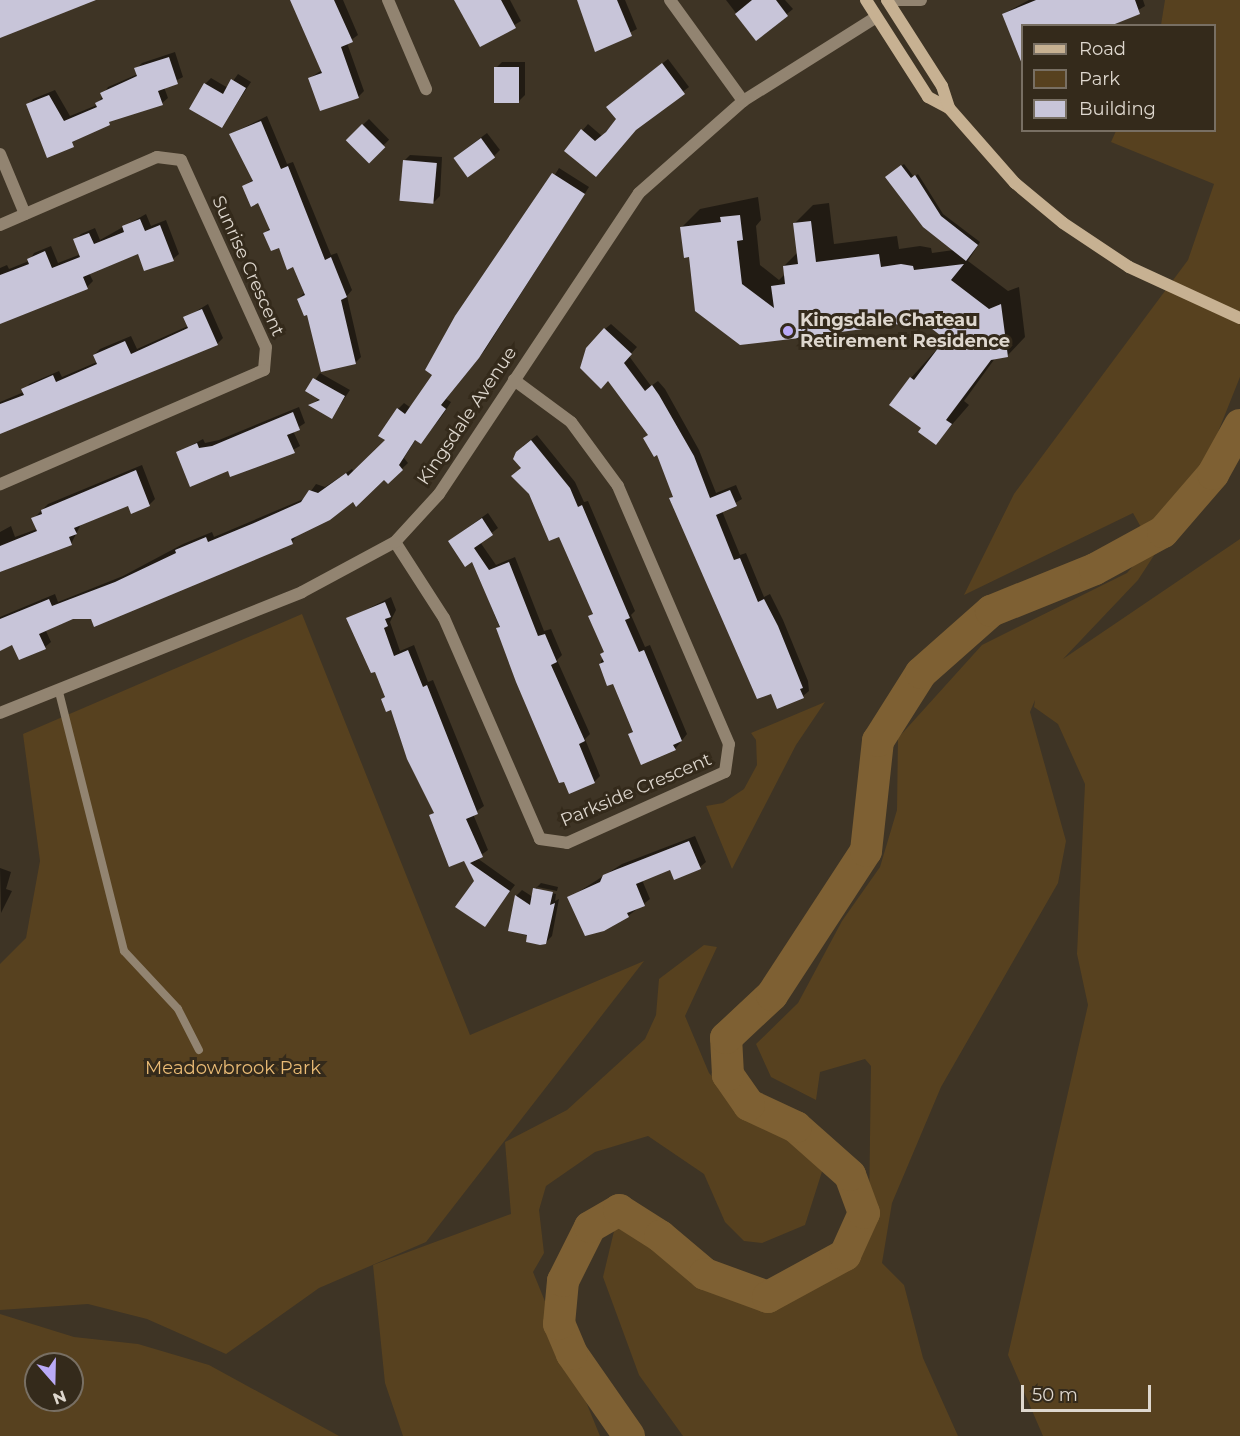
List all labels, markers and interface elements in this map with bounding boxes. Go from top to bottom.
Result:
legend [1021,24,1216,132]
text: Road [1079,38,1126,60]
text: Park [1079,68,1120,90]
text: Building [1079,98,1156,120]
street label: Sunrise Crescent [207,192,289,340]
place label: Kingsdale Chateau Retirement Residence [800,310,1010,352]
marker: Kingsdale Chateau Retirement Residence [781,324,795,338]
street label: Kingsdale Avenue [413,343,521,489]
street label: Parkside Crescent [557,748,715,832]
park label: Meadowbrook Park [145,1057,321,1079]
north arrow [24,1352,84,1412]
scale bar [1024,1373,1154,1411]
text: 50 m [1032,1384,1078,1406]
text: N [50,1386,69,1409]

